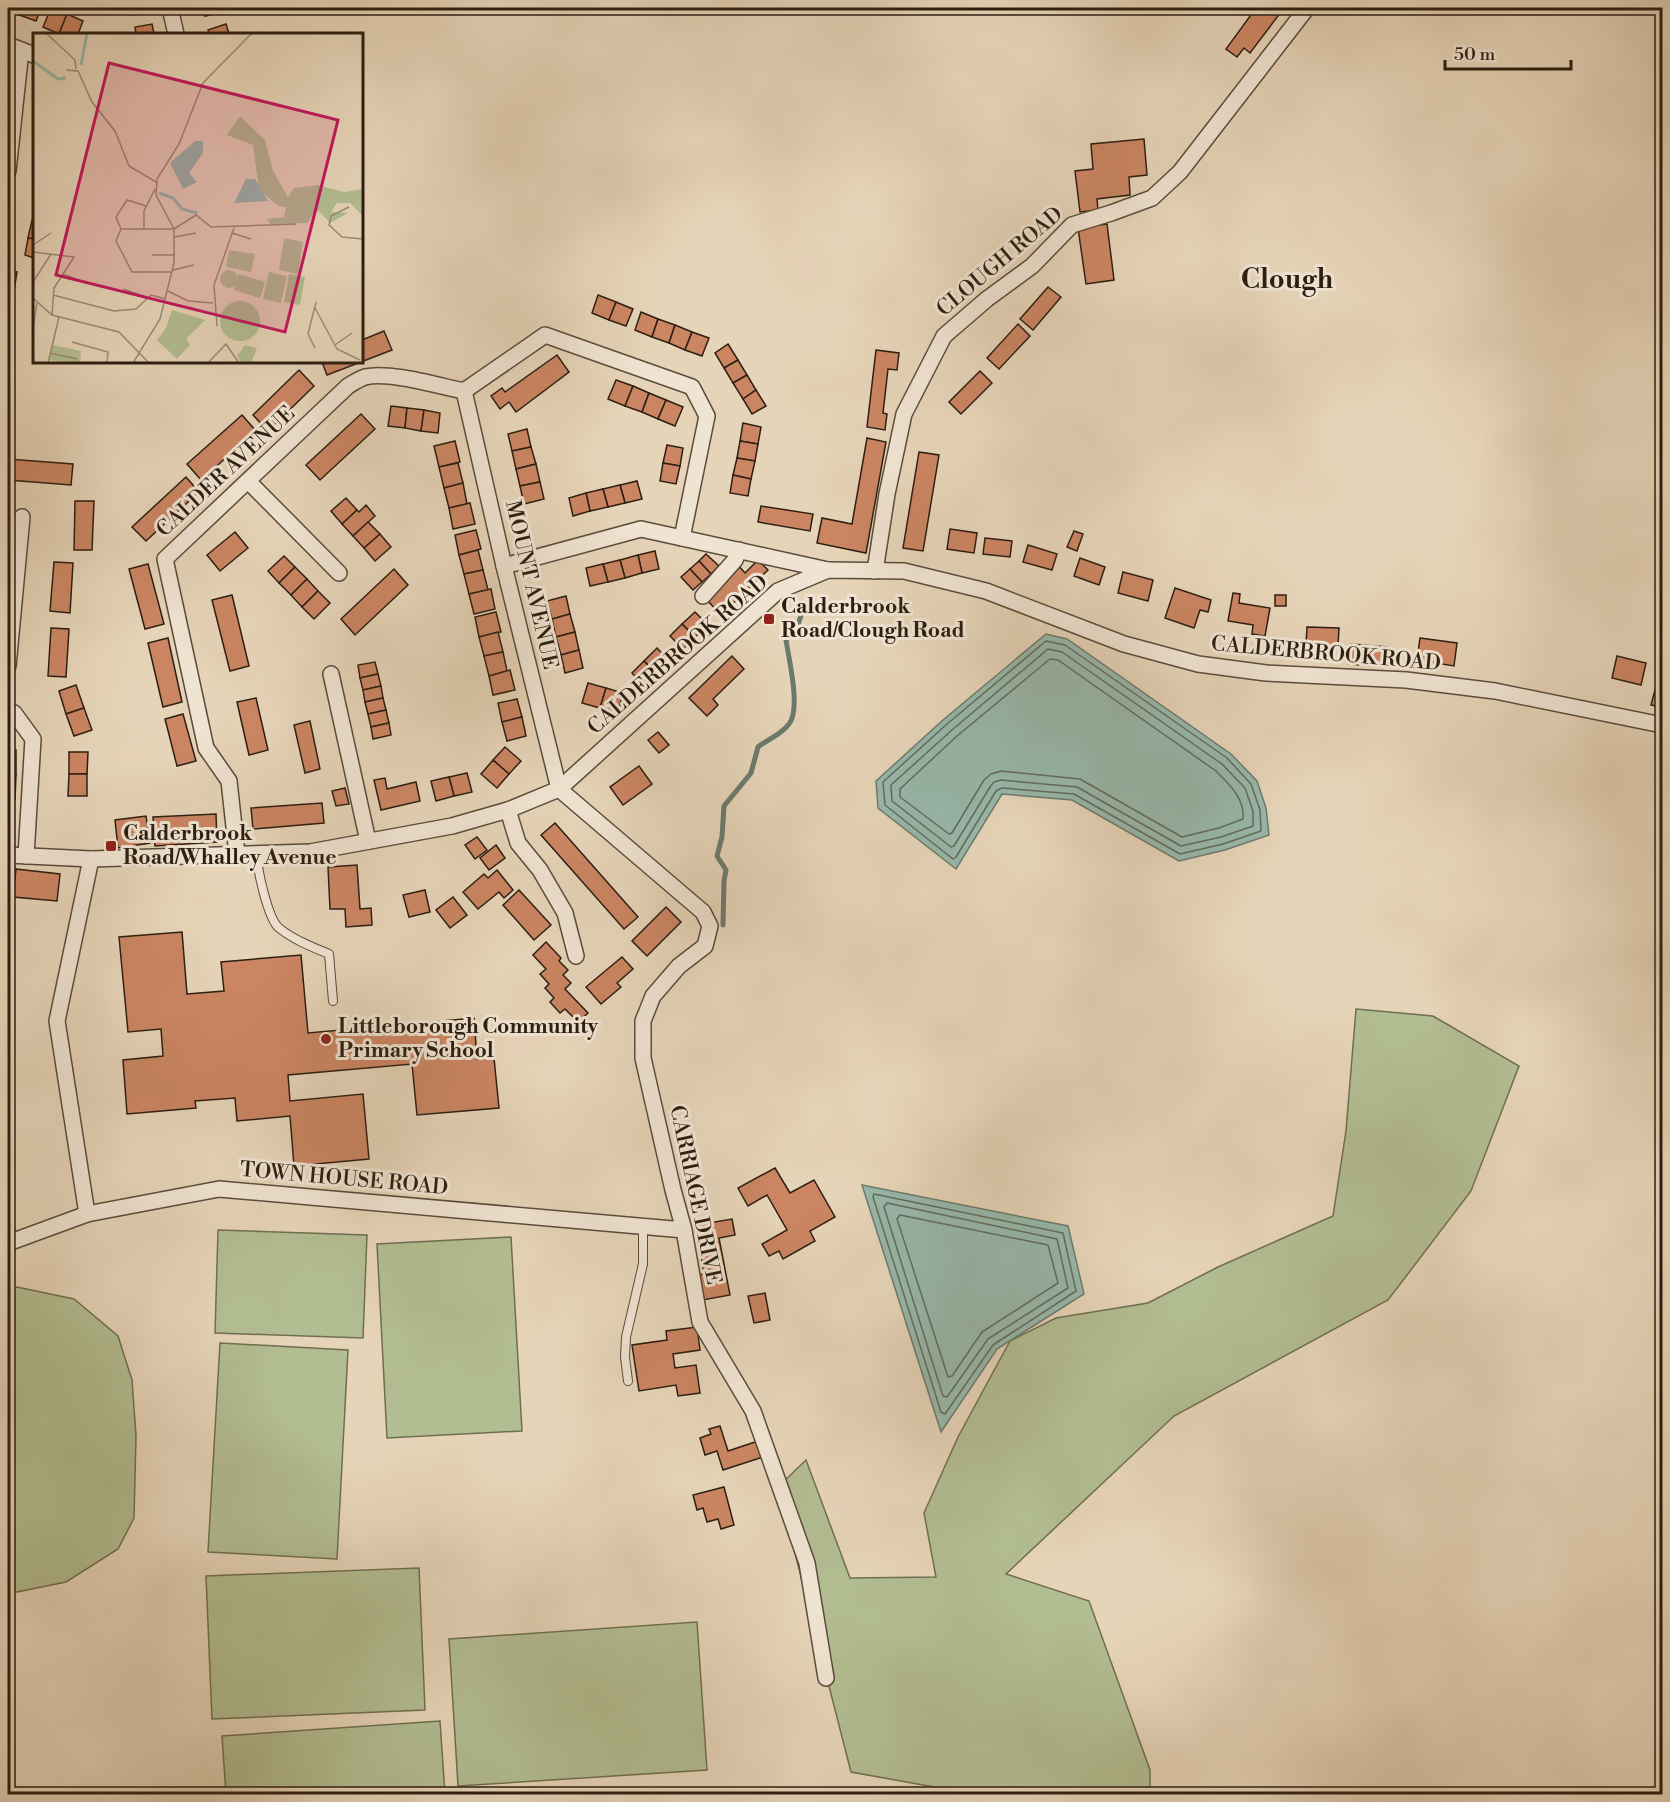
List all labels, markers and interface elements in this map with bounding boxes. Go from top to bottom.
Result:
inset map [33,33,363,363]
scale bar [1445,33,1571,71]
text: 50 m [1454,43,1496,66]
street label: CLOUGH ROAD [931,202,1069,322]
district label: Clough [1241,263,1334,297]
street label: CALDER AVENUE [151,401,301,543]
street label: MOUNT AVENUE [499,498,563,672]
street label: CALDERBROOK ROAD [582,570,774,740]
place label: Calderbrook Road/Clough Road [781,594,965,644]
marker: Calderbrook Road/Clough Road [762,612,776,626]
street label: CALDERBROOK ROAD [1210,631,1442,677]
place label: Calderbrook Road/Whalley Avenue [123,821,337,871]
marker: Calderbrook Road/Whalley Avenue [104,839,118,853]
place label: Littleborough Community Primary School [338,1014,599,1064]
marker: Littleborough Community Primary School [319,1032,333,1046]
street label: CARRIAGE DRIVE [663,1103,727,1287]
street label: TOWN HOUSE ROAD [239,1157,449,1201]

